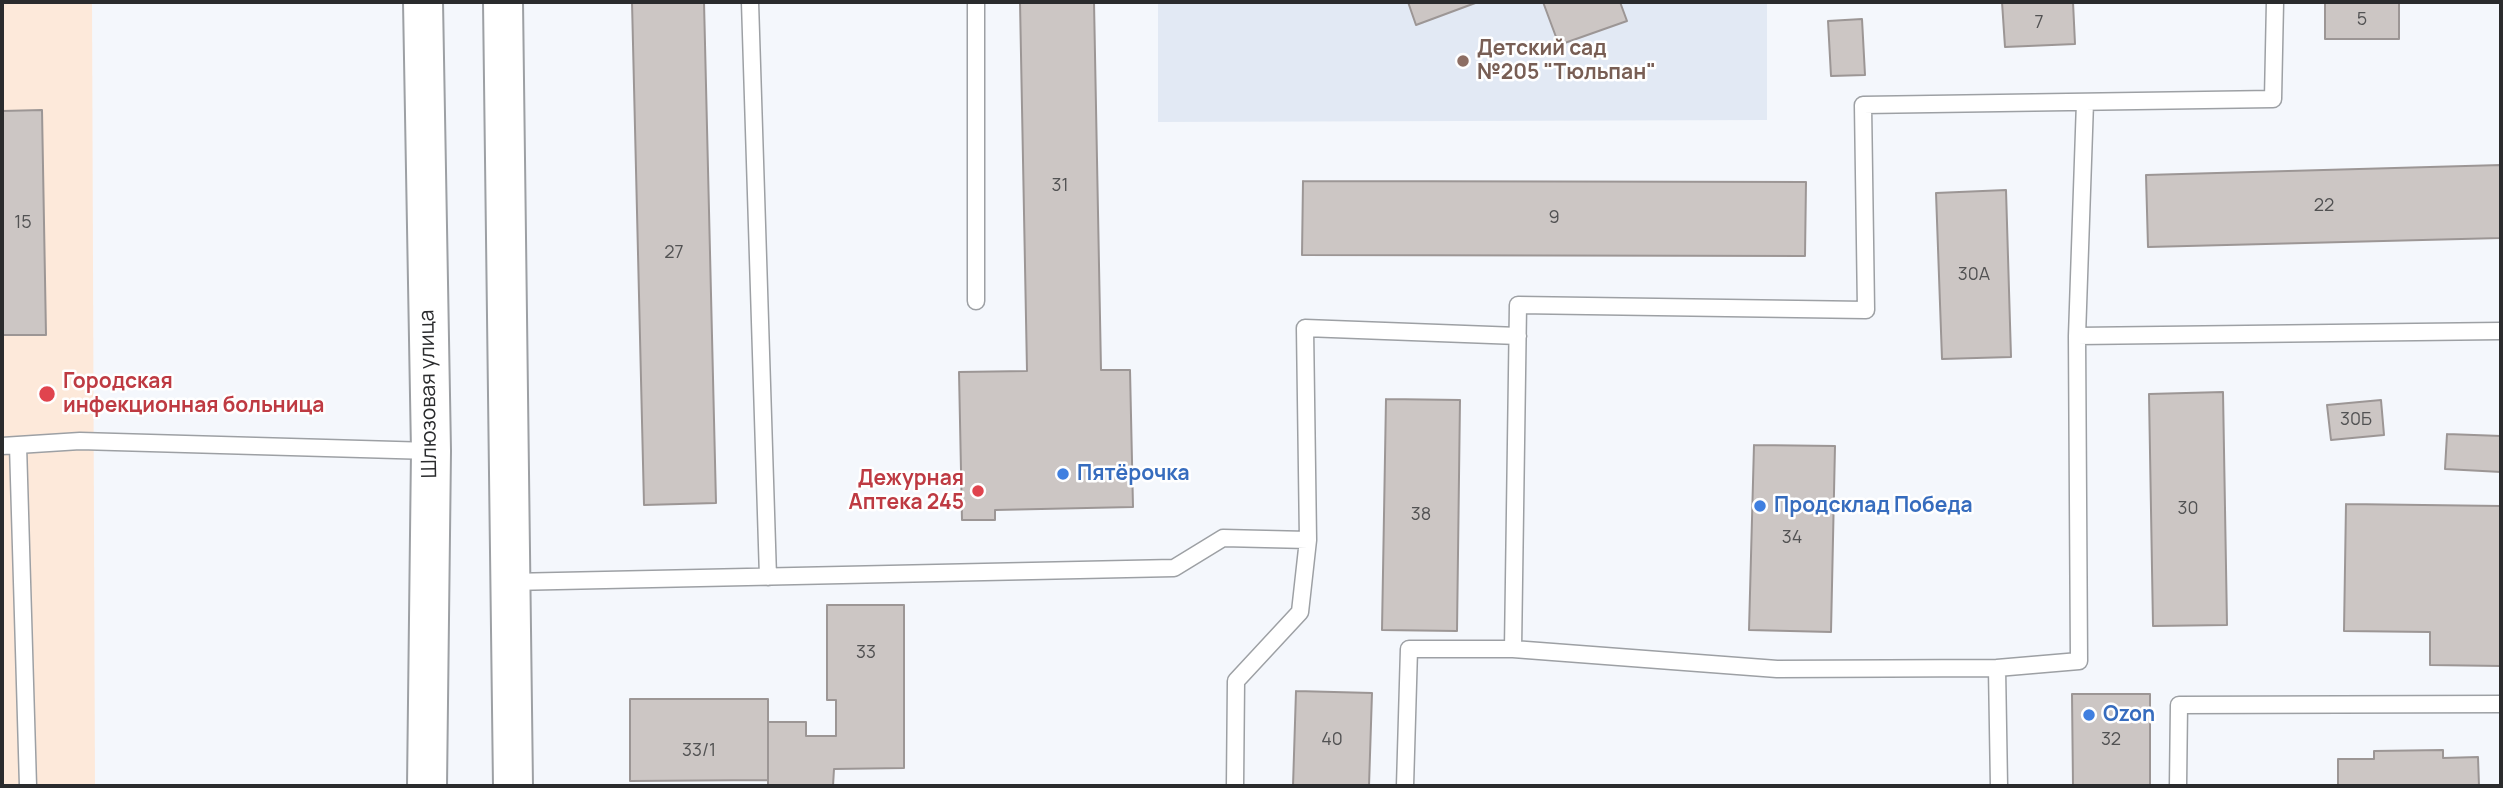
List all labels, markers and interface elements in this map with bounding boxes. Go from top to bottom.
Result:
house number: 5 [2357,9,2367,31]
house number: 7 [2034,12,2044,34]
place label: Детский сад №205 "Тюльпан" [1477,36,1656,86]
marker: Детский сад №205 "Тюльпан" [1455,53,1471,69]
house number: 31 [1052,175,1068,197]
house number: 22 [2314,195,2334,217]
house number: 9 [1548,207,1560,229]
house number: 15 [14,212,32,234]
house number: 27 [664,242,684,264]
house number: 30А [1958,264,1990,286]
street label: Шлюзовая улица [415,309,443,479]
place label: Городская инфекционная больница [63,369,324,419]
marker: Городская инфекционная больница [37,384,57,404]
house number: 30Б [2340,409,2372,431]
place label: Пятёрочка [1077,461,1190,487]
place label: Дежурная Аптека 245 [849,466,964,516]
marker: Пятёрочка [1055,466,1071,482]
marker: Дежурная Аптека 245 [970,483,986,499]
place label: Продсклад Победа [1774,493,1973,519]
marker: Продсклад Победа [1752,498,1768,514]
house number: 30 [2178,498,2198,520]
house number: 38 [1411,504,1431,526]
house number: 34 [1782,527,1802,549]
house number: 33 [856,642,876,664]
place label: Ozon [2103,702,2155,728]
marker: Ozon [2081,707,2097,723]
house number: 40 [1321,729,1343,751]
house number: 32 [2101,729,2121,751]
house number: 33/1 [682,740,716,762]

